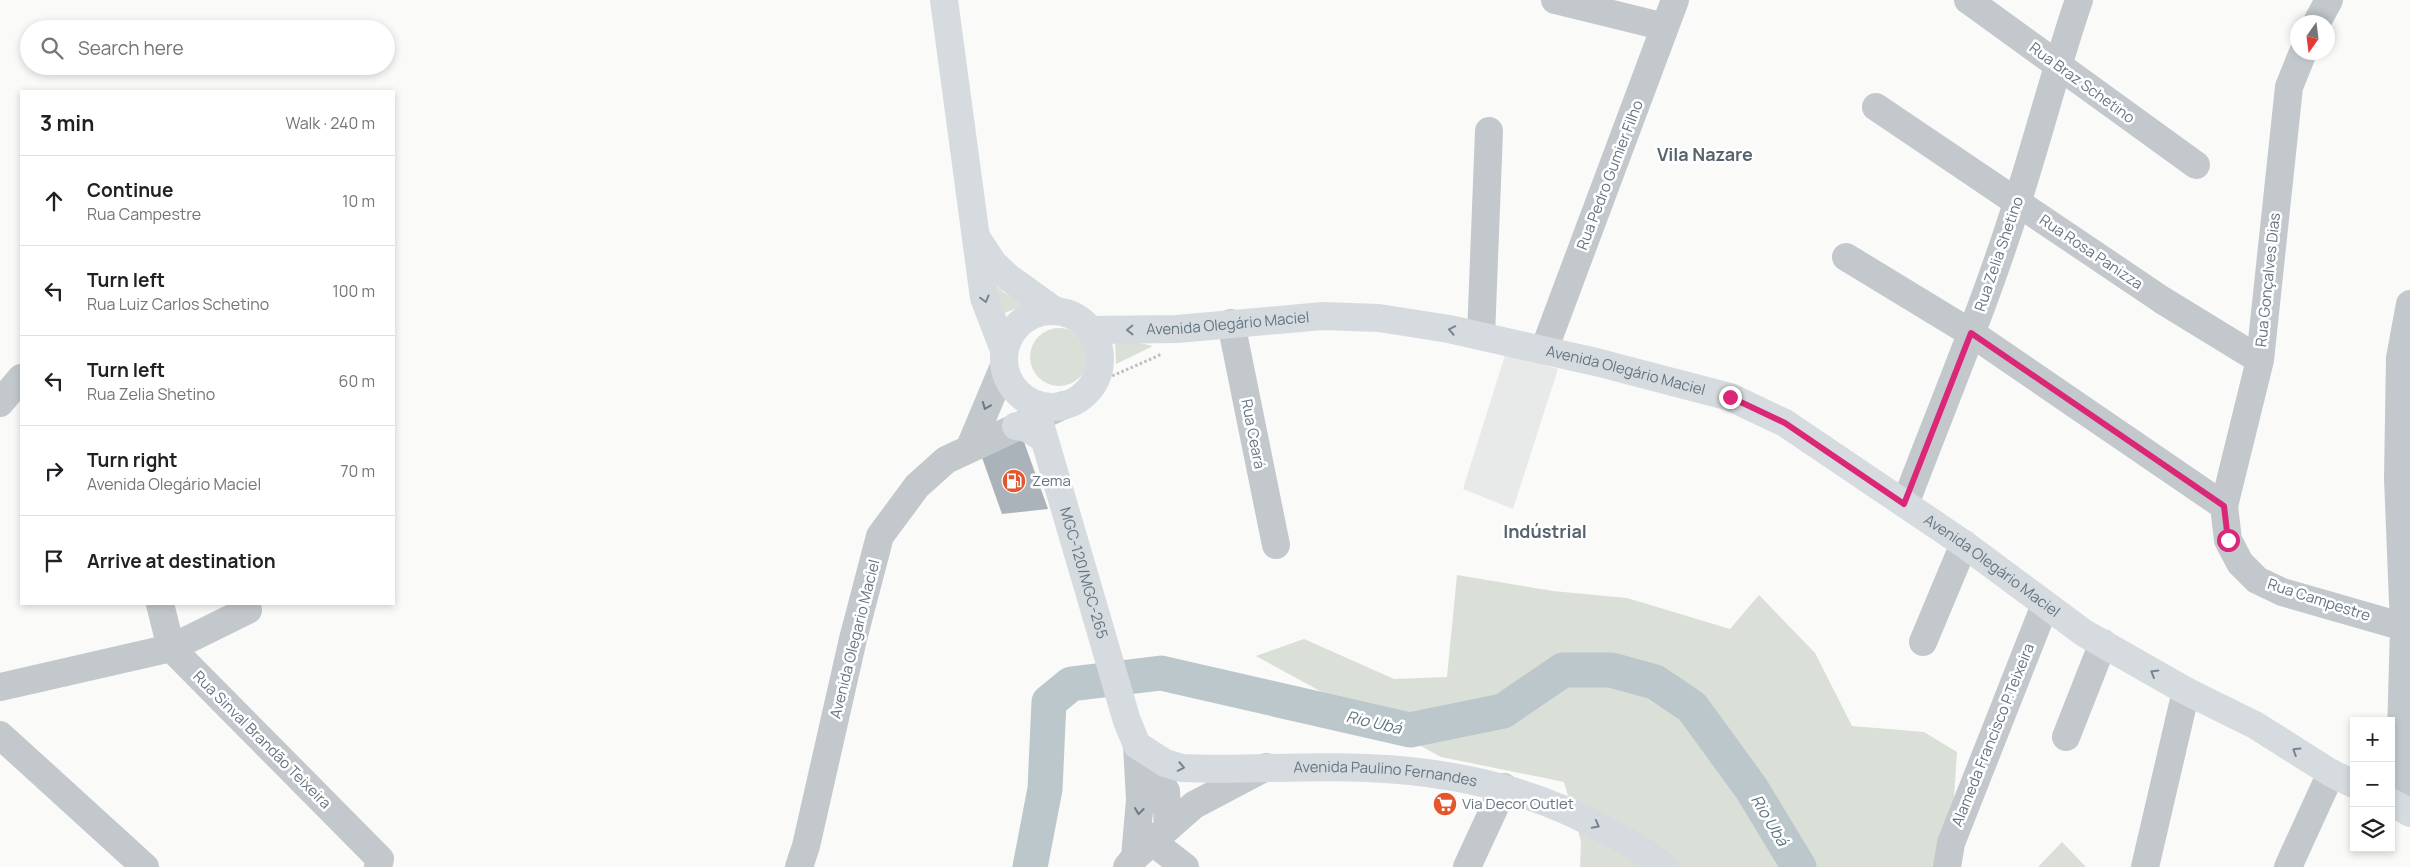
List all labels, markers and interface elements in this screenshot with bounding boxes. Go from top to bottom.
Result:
north arrow [2290,15,2335,60]
search box [20,20,395,75]
icon: search [38,34,66,62]
text: Search here [78,35,184,61]
street label: Rua Braz Schetino [2025,37,2139,128]
street label: Rua Pedro Gumier Filho [1571,97,1648,253]
text: 3 min [40,109,94,137]
text: Walk · 240 m [285,112,375,134]
district label: Vila Nazare [1657,142,1753,166]
text: Continue [87,177,173,203]
icon: ahead [40,187,68,215]
text: 10 m [342,190,375,212]
street label: Rua Zelia Shetino [1969,193,2028,314]
text: Rua Campestre [87,203,201,225]
street label: Rua Rosa Panizza [2036,209,2147,294]
street label: Rua Gonçalves Dias [2250,212,2285,348]
text: Turn left [87,267,165,293]
icon: left [40,277,68,305]
text: 100 m [332,280,375,302]
text: Rua Luiz Carlos Schetino [87,293,269,315]
one-way arrow [980,294,990,302]
street label: Avenida Olegário Maciel [1146,306,1310,339]
one-way arrow [1126,324,1134,335]
one-way arrow [1448,325,1457,336]
street label: Avenida Olegário Maciel [1544,340,1708,400]
text: Turn left [87,357,165,383]
icon: left [40,367,68,395]
text: 60 m [339,370,375,392]
text: Rua Zelia Shetino [87,383,215,405]
route end [1719,386,1742,409]
street label: Rua Ceará [1236,397,1271,471]
one-way arrow [982,401,993,410]
text: Turn right [87,447,177,473]
icon: right [40,457,68,485]
text: 70 m [340,460,375,482]
fuel station icon: Zema [1001,468,1027,494]
place label: Zema [1032,470,1071,491]
text: Avenida Olegário Maciel [87,473,261,495]
street label: MGC-120/MGC-265 [1055,504,1113,641]
street label: Avenida Olegário Maciel [1920,509,2065,622]
district label: Indústrial [1503,519,1587,543]
route start [2217,529,2240,552]
icon: arrive [40,547,68,575]
text: Arrive at destination [87,548,276,574]
street label: Avenida Olegario Maciel [825,557,884,721]
street label: Rua Campestre [2265,573,2374,626]
street label: Alameda Francisco P.Teixeira [1946,640,2039,830]
street label: Rua Sinval Brandão Teixeira [189,666,336,813]
one-way arrow [2150,669,2159,679]
water label: Rio Ubá [1344,705,1405,739]
map controls [2350,717,2395,852]
button: + [2350,717,2395,762]
one-way arrow [2293,748,2302,757]
street label: Avenida Paulino Fernandes [1293,756,1479,792]
one-way arrow [1176,761,1185,771]
button: − [2350,762,2395,807]
water label: Rio Ubá [1746,790,1794,851]
supermarket icon: Via Decor Outlet [1432,791,1458,817]
place label: Via Decor Outlet [1462,793,1574,814]
button: layers [2350,807,2395,852]
one-way arrow [1134,808,1145,816]
one-way arrow [1591,819,1600,829]

